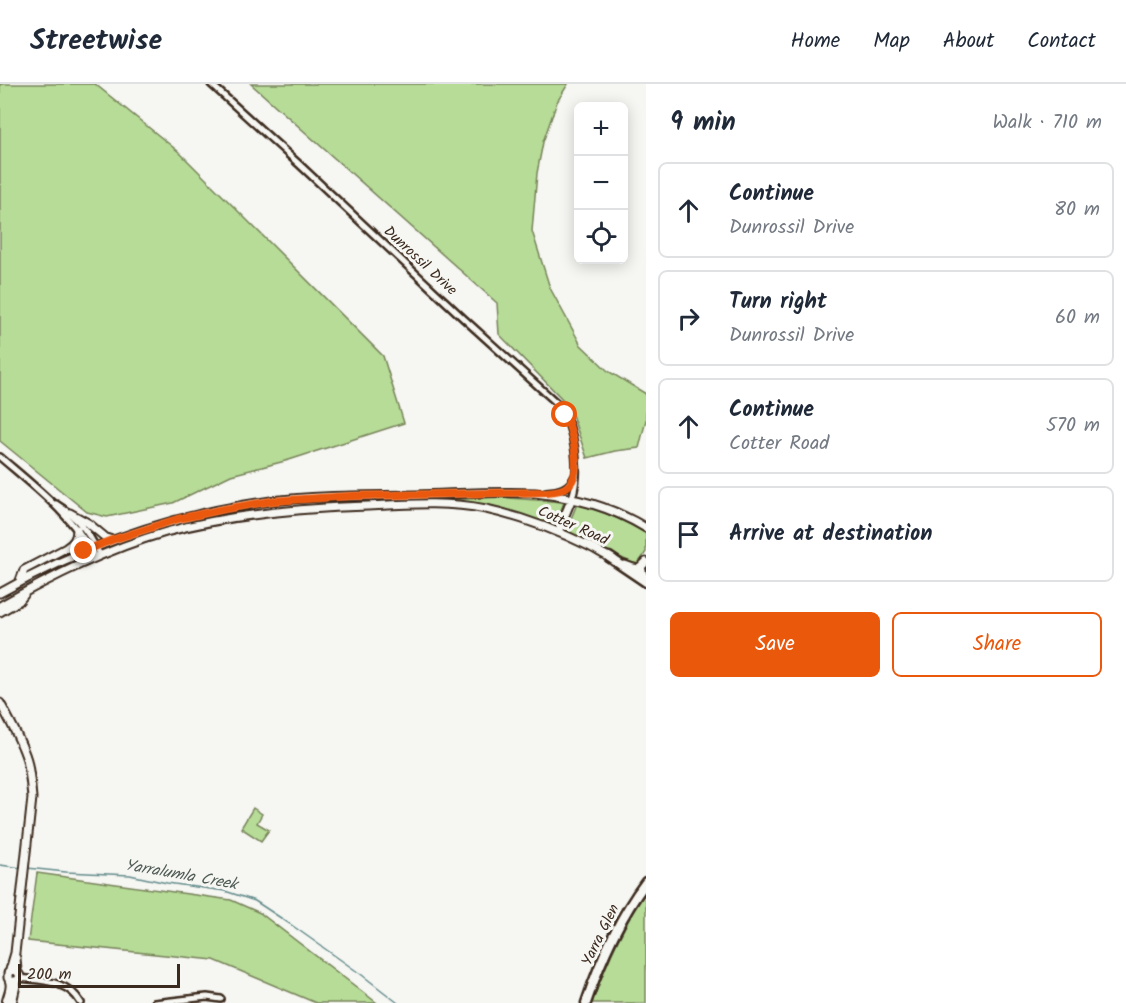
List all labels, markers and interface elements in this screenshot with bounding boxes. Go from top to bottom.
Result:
text: Streetwise [30,19,162,64]
text: Home [791,25,840,58]
text: Map [873,25,910,58]
text: About [943,25,994,58]
text: Contact [1027,25,1096,58]
map controls [574,102,628,264]
button: + [574,102,628,156]
text: 9 min [670,102,736,144]
text: Walk · 710 m [992,107,1102,139]
button: − [574,156,628,210]
text: Continue [729,177,814,212]
icon: ahead [672,194,705,227]
text: 80 m [1054,194,1100,226]
button: locate [574,210,628,264]
text: Dunrossil Drive [729,212,854,244]
street label: Dunrossil Drive [377,220,463,302]
text: Turn right [729,285,827,320]
icon: right [672,302,705,335]
text: 60 m [1055,302,1100,334]
text: Dunrossil Drive [729,320,854,352]
text: Continue [729,393,814,428]
route start [551,401,577,427]
icon: ahead [672,410,705,443]
text: 570 m [1046,410,1100,442]
text: Cotter Road [729,428,829,460]
street label: Cotter Road [534,500,613,552]
text: Arrive at destination [729,517,932,552]
icon: arrive [672,518,705,551]
route end [70,537,96,563]
button: Save [670,612,880,677]
button: Share [892,612,1102,677]
water label: Yarralumla Creek [123,853,242,898]
street label: Yarra Glen [576,900,626,970]
scale bar [18,961,180,988]
text: 200 m [27,962,71,987]

